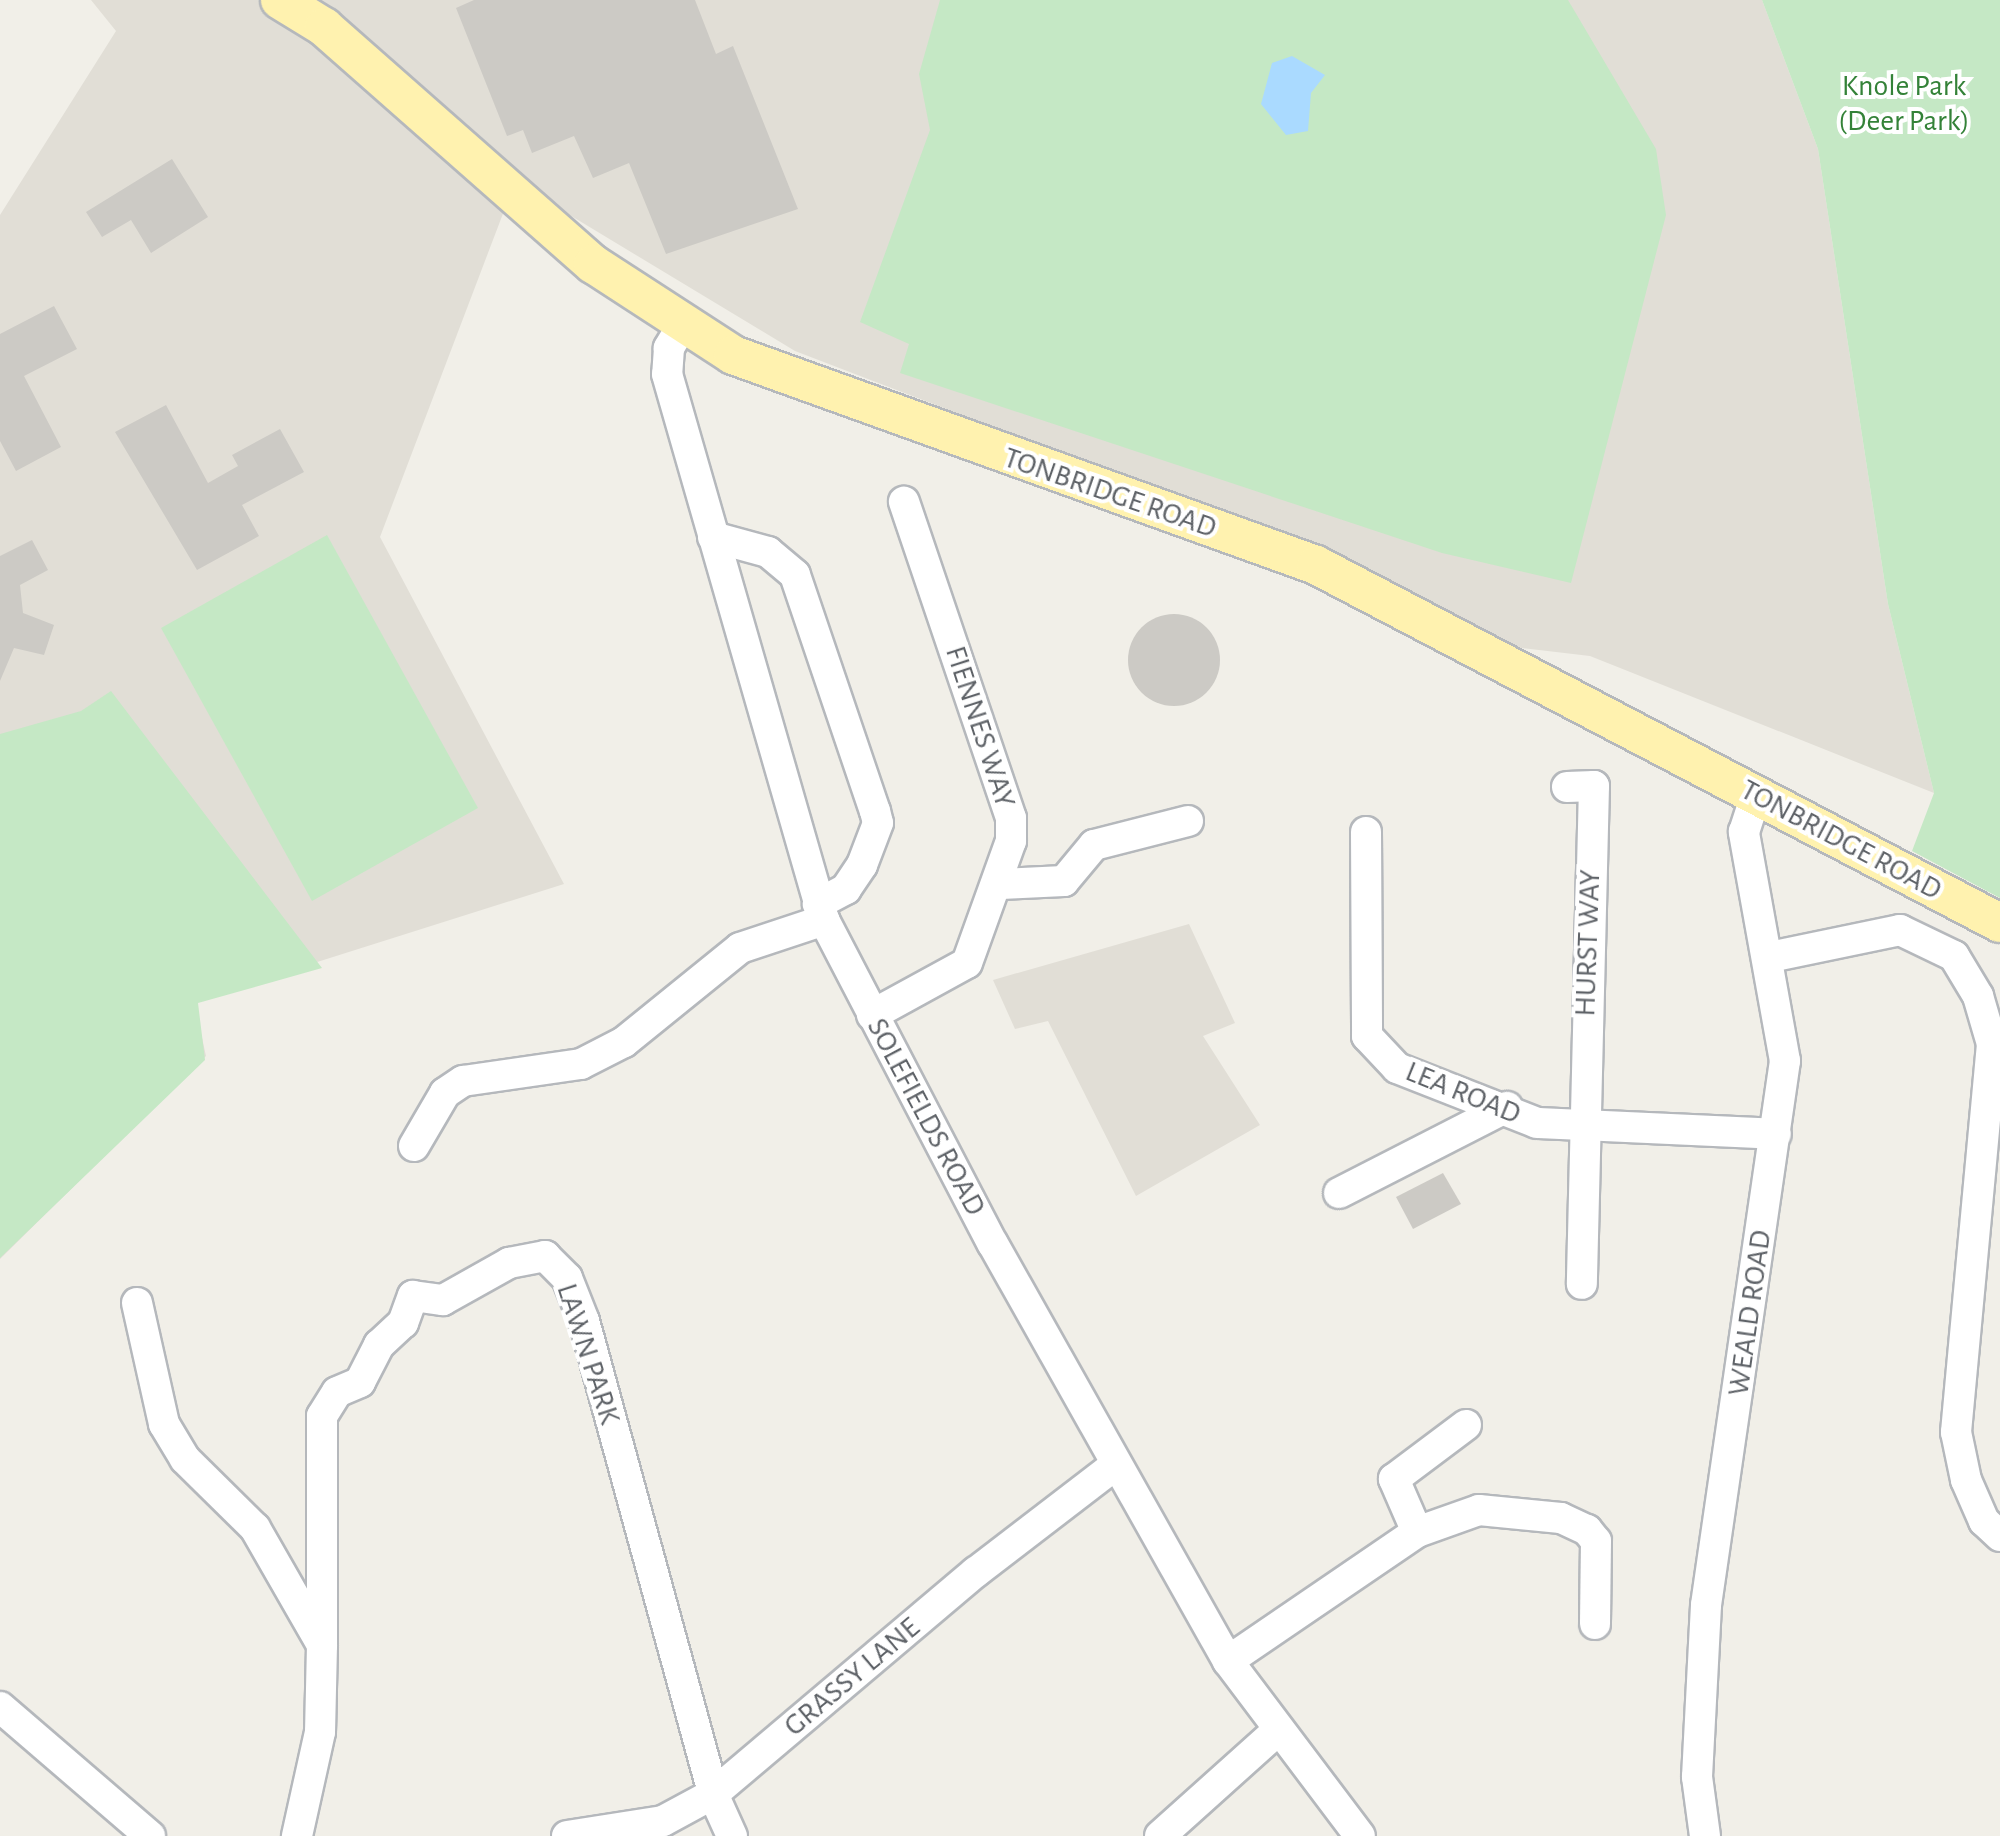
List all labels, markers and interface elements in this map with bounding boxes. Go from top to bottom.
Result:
park label: Knole Park (Deer Park) [1838,68,1970,138]
street label: TONBRIDGE ROAD [999,440,1221,546]
street label: FIENNES WAY [937,642,1023,812]
street label: TONBRIDGE ROAD [1734,772,1948,908]
street label: HURST WAY [1567,869,1609,1017]
street label: SOLEFIELDS ROAD [859,1012,993,1222]
street label: LEA ROAD [1400,1054,1526,1132]
street label: WEALD ROAD [1721,1228,1779,1398]
street label: LAWN PARK [548,1279,628,1429]
street label: GRASSY LANE [777,1610,927,1744]

